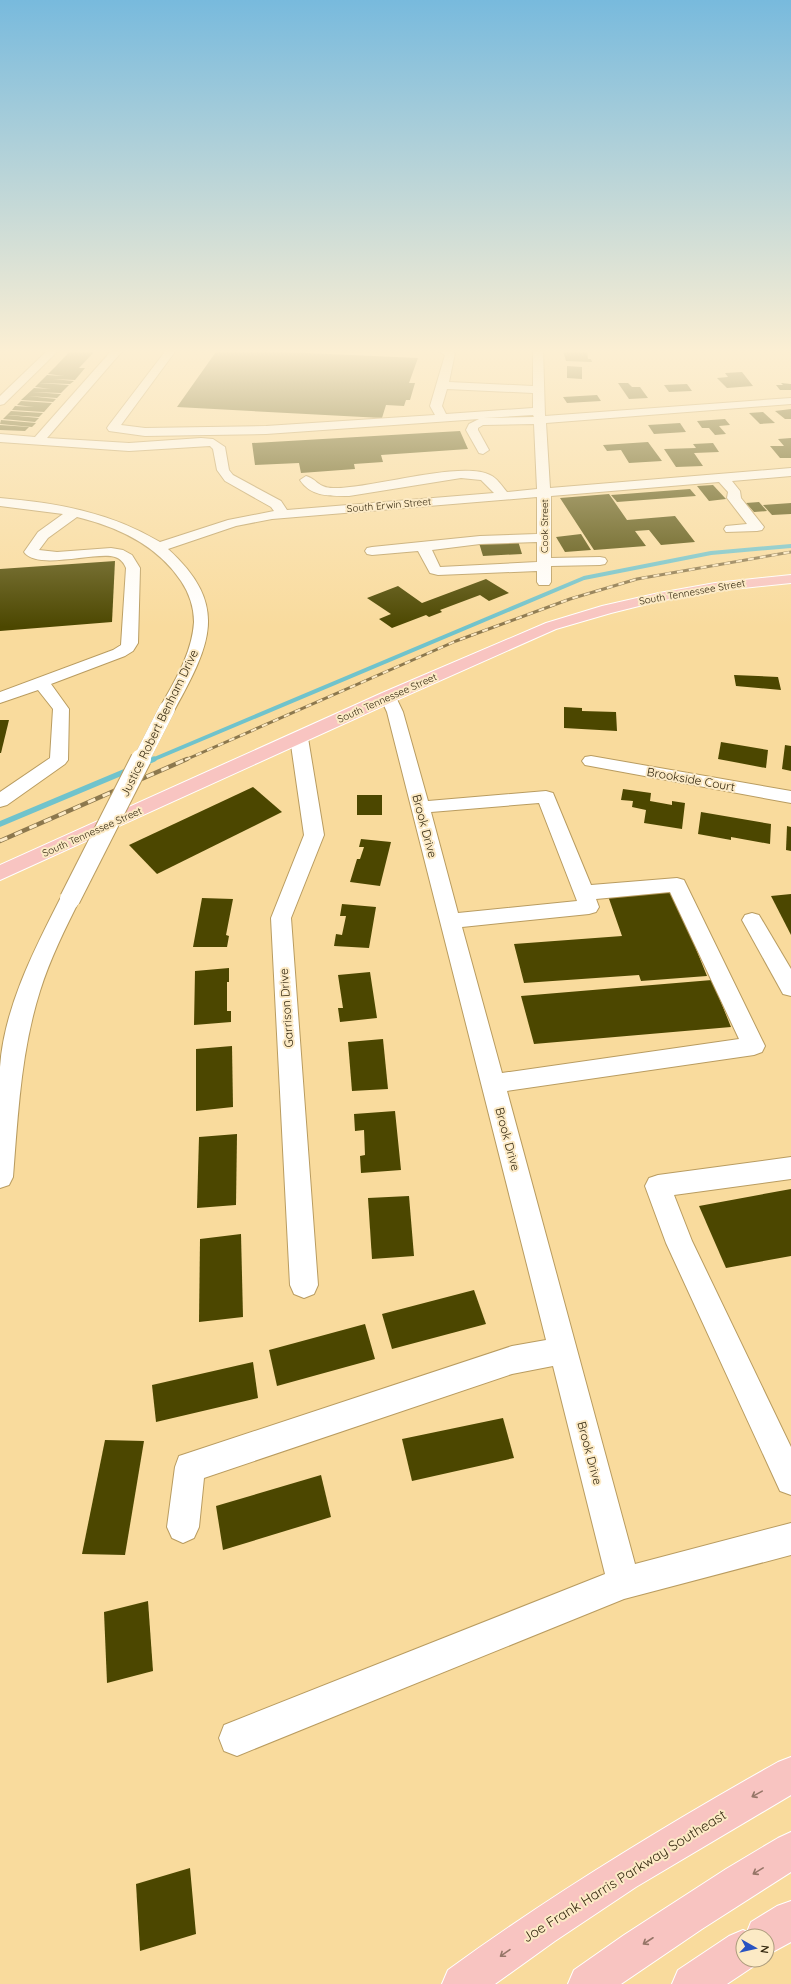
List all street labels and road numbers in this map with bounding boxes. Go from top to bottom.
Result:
street label: South Erwin Street [346,495,432,515]
street label: Cook Street [538,498,551,553]
street label: South Tennessee Street [638,576,747,608]
street label: Justice Robert Benham Drive [117,647,201,799]
street label: South Tennessee Street [335,670,439,726]
street label: Brookside Court [646,764,736,794]
street label: Brook Drive [409,793,441,860]
street label: South Tennessee Street [40,804,144,860]
street label: Garrison Drive [276,968,296,1048]
street label: Brook Drive [492,1106,524,1173]
street label: Brook Drive [574,1420,606,1487]
street label: Joe Frank Harris Parkway Southeast [519,1805,730,1946]

